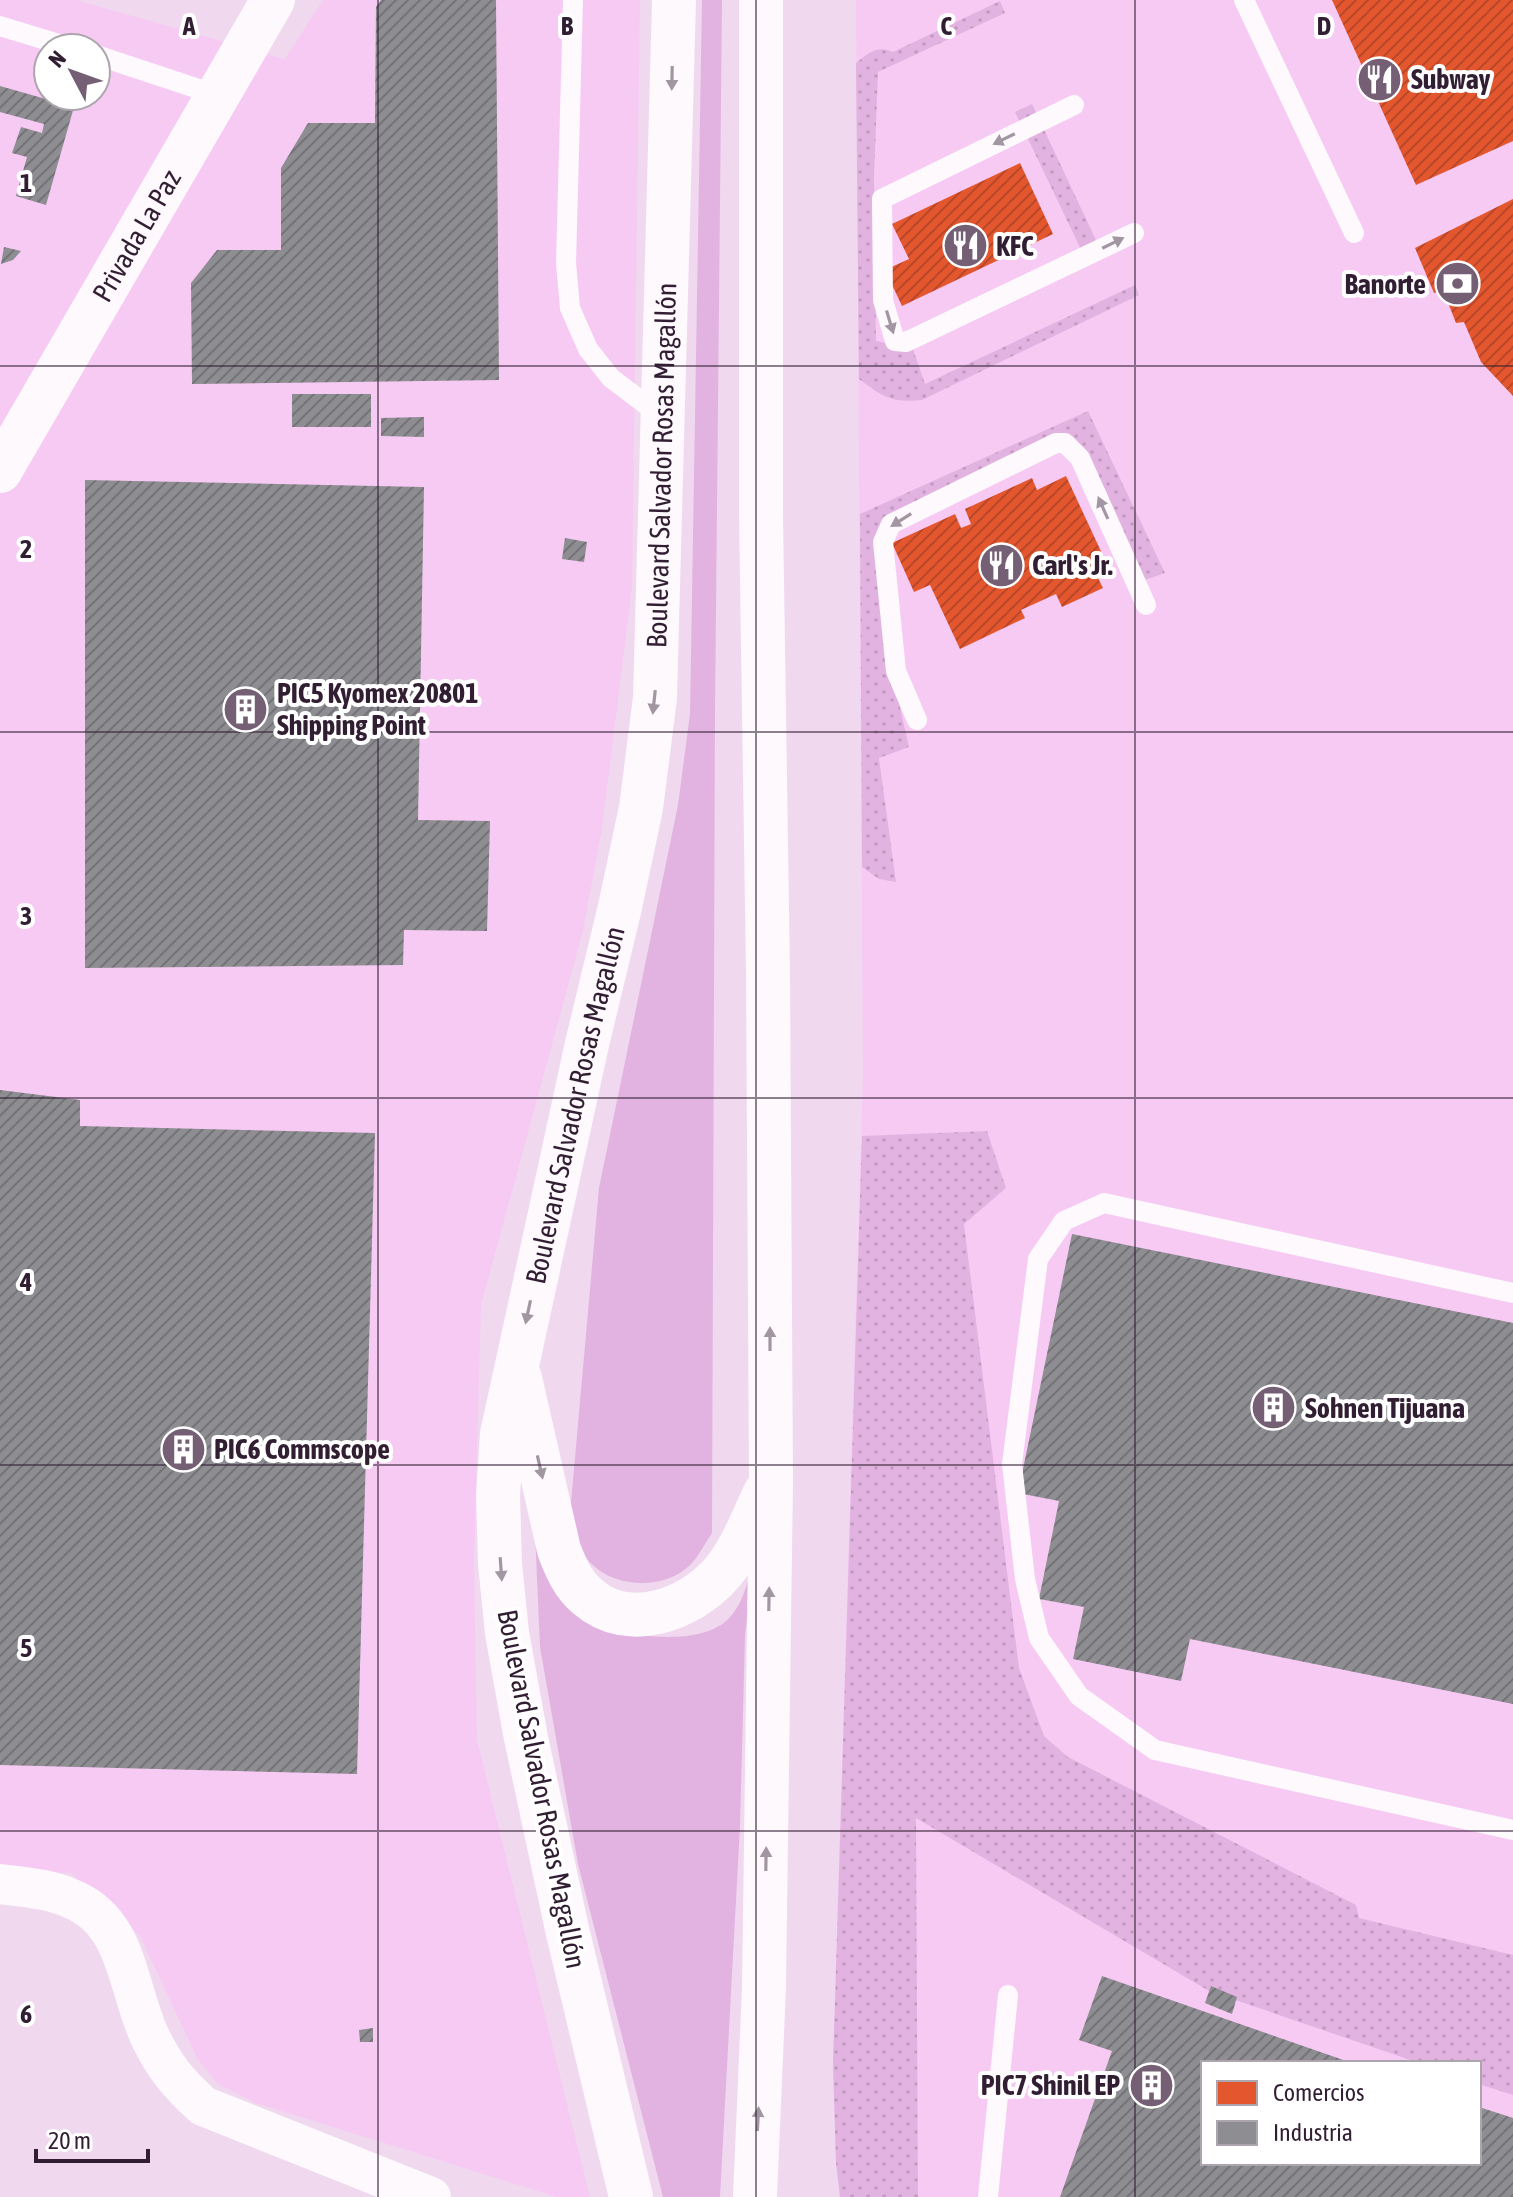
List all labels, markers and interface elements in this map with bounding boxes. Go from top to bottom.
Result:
text: A [182,11,196,41]
text: B [561,11,574,41]
text: C [940,11,952,41]
text: D [1317,11,1331,41]
north arrow [32,32,112,112]
text: N [43,45,71,72]
restaurant icon: Subway [1356,55,1404,103]
place label: Subway [1411,63,1491,95]
one-way arrow [665,66,678,91]
one-way arrow [993,132,1016,146]
street label: Privada La Paz [86,164,187,307]
text: 1 [20,168,32,198]
restaurant icon: KFC [941,222,989,270]
place label: KFC [996,230,1034,262]
one-way arrow [1101,236,1125,250]
bank icon: Banorte [1433,260,1481,308]
place label: Banorte [1344,268,1426,300]
street label: Boulevard Salvador Rosas Magallón [640,282,682,648]
one-way arrow [884,310,896,334]
one-way arrow [1096,496,1109,520]
one-way arrow [890,513,911,528]
text: 2 [20,534,32,564]
restaurant icon: Carl's Jr. [977,541,1025,589]
place label: Carl's Jr. [1032,549,1113,581]
place label: PIC5 Kyomex 20801 Shipping Point [277,677,478,741]
building icon: PIC5 Kyomex 20801 Shipping Point [222,685,270,733]
one-way arrow [647,690,660,715]
text: 3 [20,901,32,931]
street label: Boulevard Salvador Rosas Magallón [519,923,631,1287]
text: 4 [19,1267,32,1297]
one-way arrow [521,1300,534,1325]
one-way arrow [764,1326,776,1351]
building icon: Sohnen Tijuana [1250,1384,1298,1432]
place label: Sohnen Tijuana [1305,1392,1465,1424]
building icon: PIC6 Commscope [159,1425,207,1473]
place label: PIC6 Commscope [214,1433,390,1465]
one-way arrow [534,1455,547,1480]
one-way arrow [495,1557,508,1582]
one-way arrow [763,1586,775,1611]
street label: Boulevard Salvador Rosas Magallón [491,1607,593,1971]
text: 5 [20,1633,32,1663]
one-way arrow [759,1846,772,1871]
text: 6 [20,1999,32,2029]
building icon: PIC7 Shinil EP [1127,2061,1175,2109]
legend [1201,2061,1481,2165]
place label: PIC7 Shinil EP [981,2069,1120,2101]
text: Comercios [1273,2079,1365,2106]
one-way arrow [751,2106,764,2131]
scale bar [36,2113,148,2163]
text: Industria [1273,2119,1353,2146]
text: 20 m [48,2127,91,2154]

